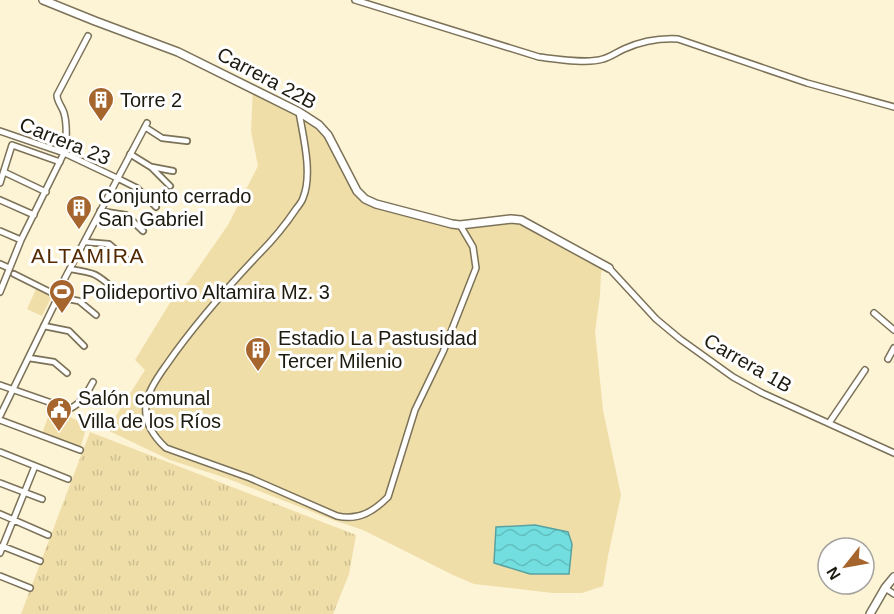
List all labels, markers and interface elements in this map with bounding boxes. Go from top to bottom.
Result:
street label: Carrera 22B [214,43,320,113]
building icon: Torre 2 [86,85,116,123]
place label: Torre 2 [120,89,182,111]
street label: Carrera 23 [17,113,113,169]
place label: Conjunto cerrado San Gabriel [98,185,251,230]
building icon: Conjunto cerrado San Gabriel [64,193,94,231]
district label: ALTAMIRA [31,244,145,267]
sports icon: Polideportivo Altamira Mz. 3 [47,277,77,315]
place label: Polideportivo Altamira Mz. 3 [82,281,330,303]
place label: Estadio La Pastusidad Tercer Milenio [278,327,477,372]
street label: Carrera 1B [700,329,796,397]
building icon: Estadio La Pastusidad Tercer Milenio [243,335,273,373]
place label: Salón comunal Villa de los Ríos [78,387,221,432]
public building icon: Salón comunal Villa de los Ríos [44,395,74,433]
north arrow [816,536,876,596]
text: N [823,564,844,583]

